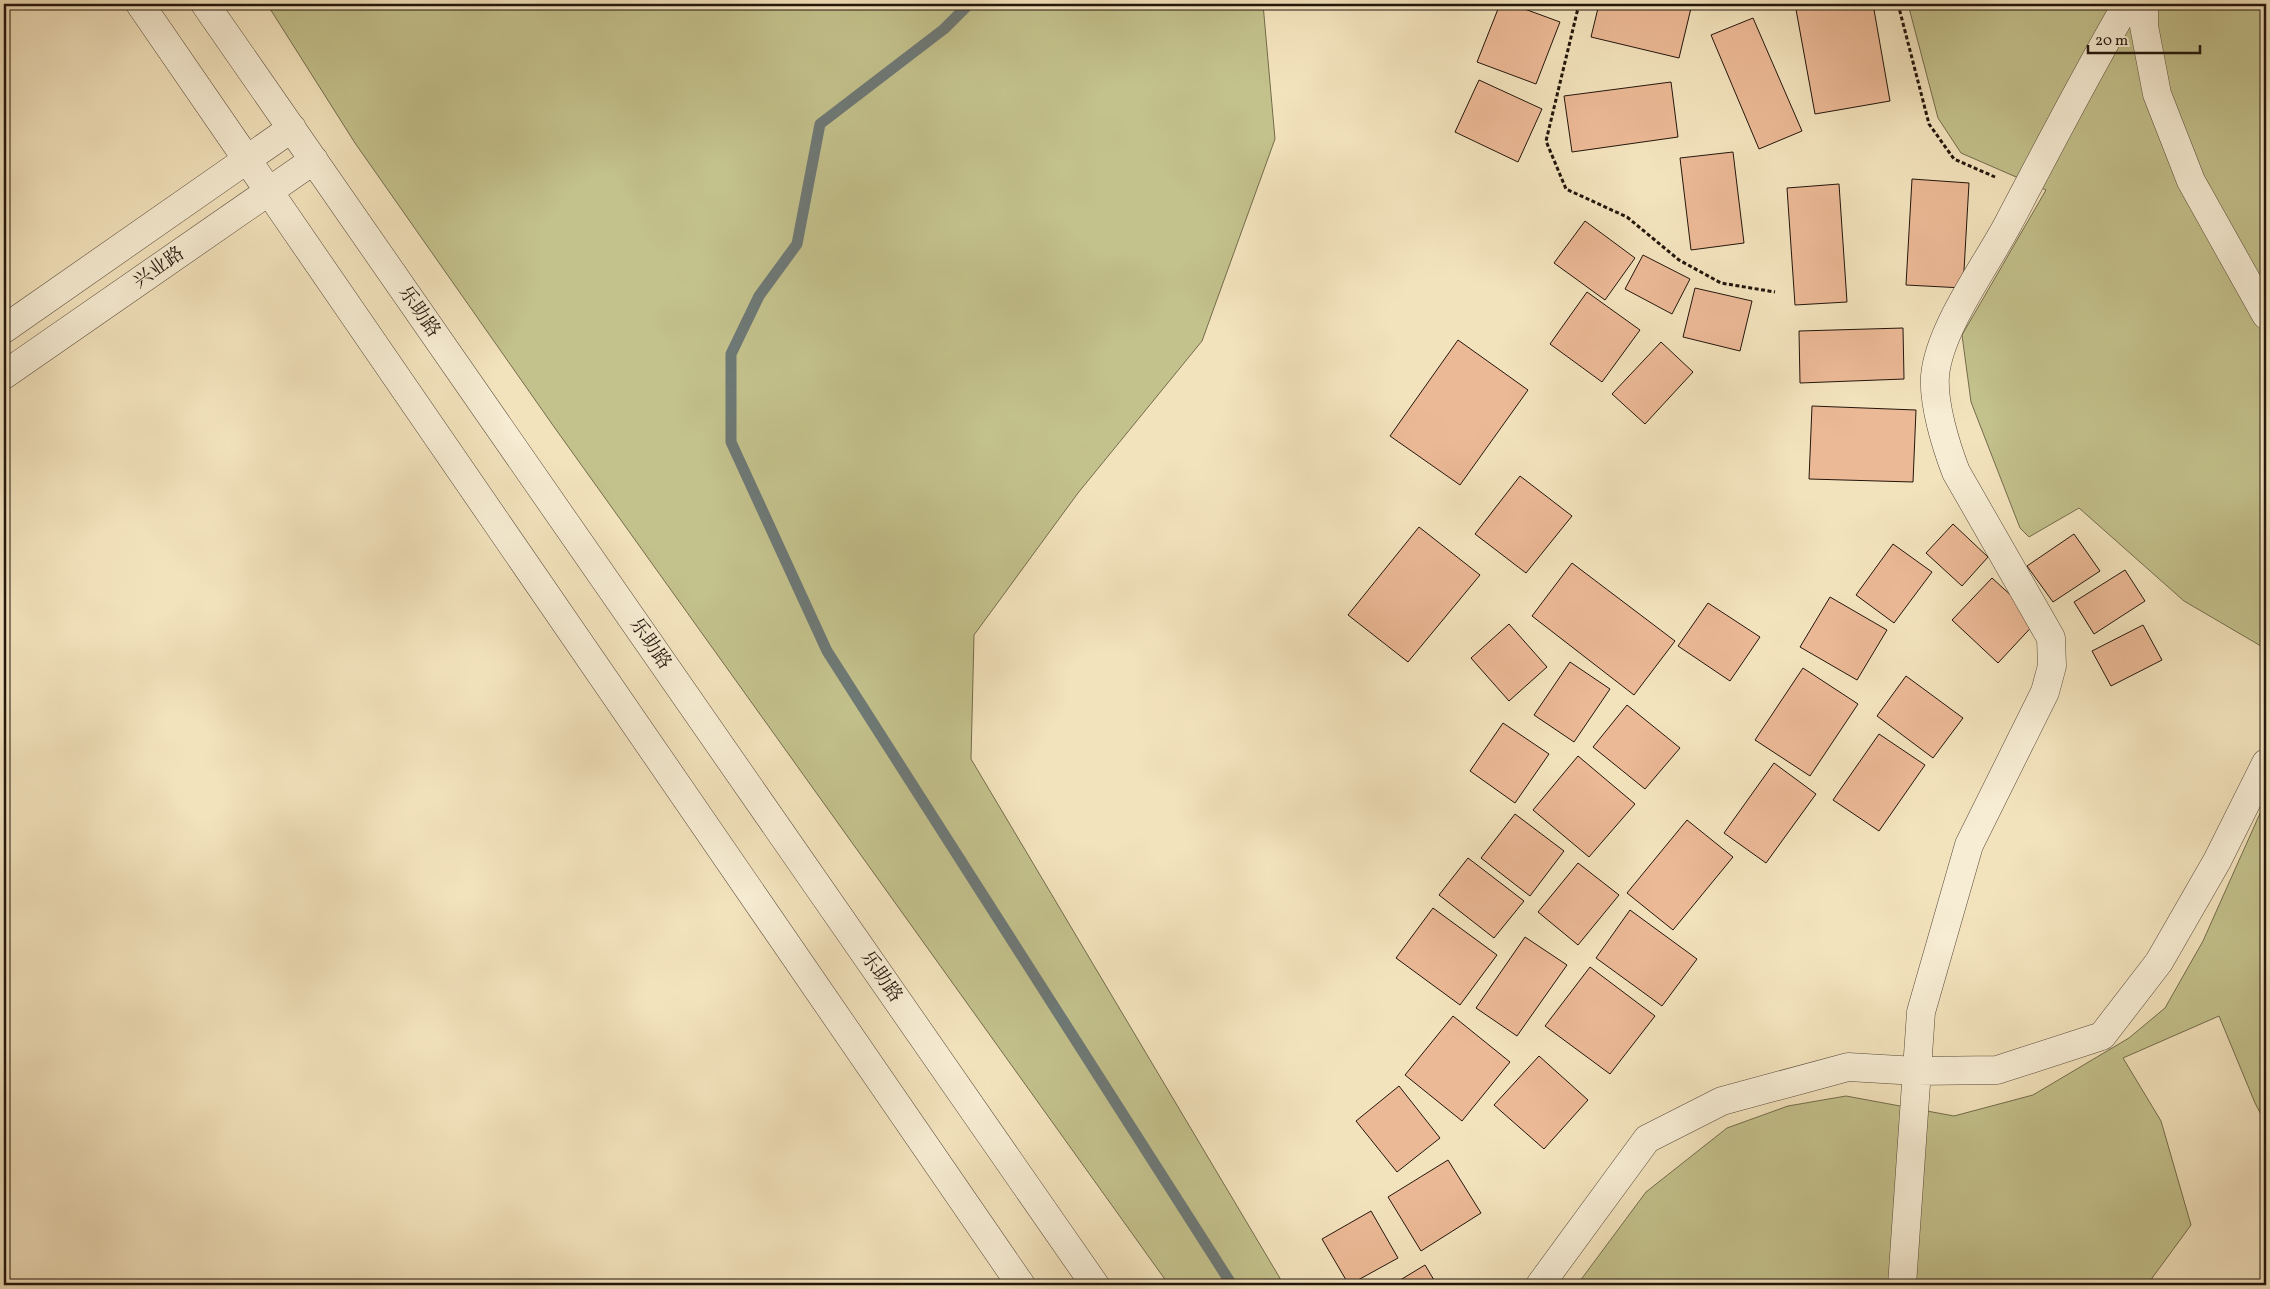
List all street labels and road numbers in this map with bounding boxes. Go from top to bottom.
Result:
street label: 兴业路 [128,241,190,295]
street label: 乐助路 [392,281,446,343]
street label: 乐助路 [623,613,677,675]
street label: 乐助路 [854,946,908,1008]

